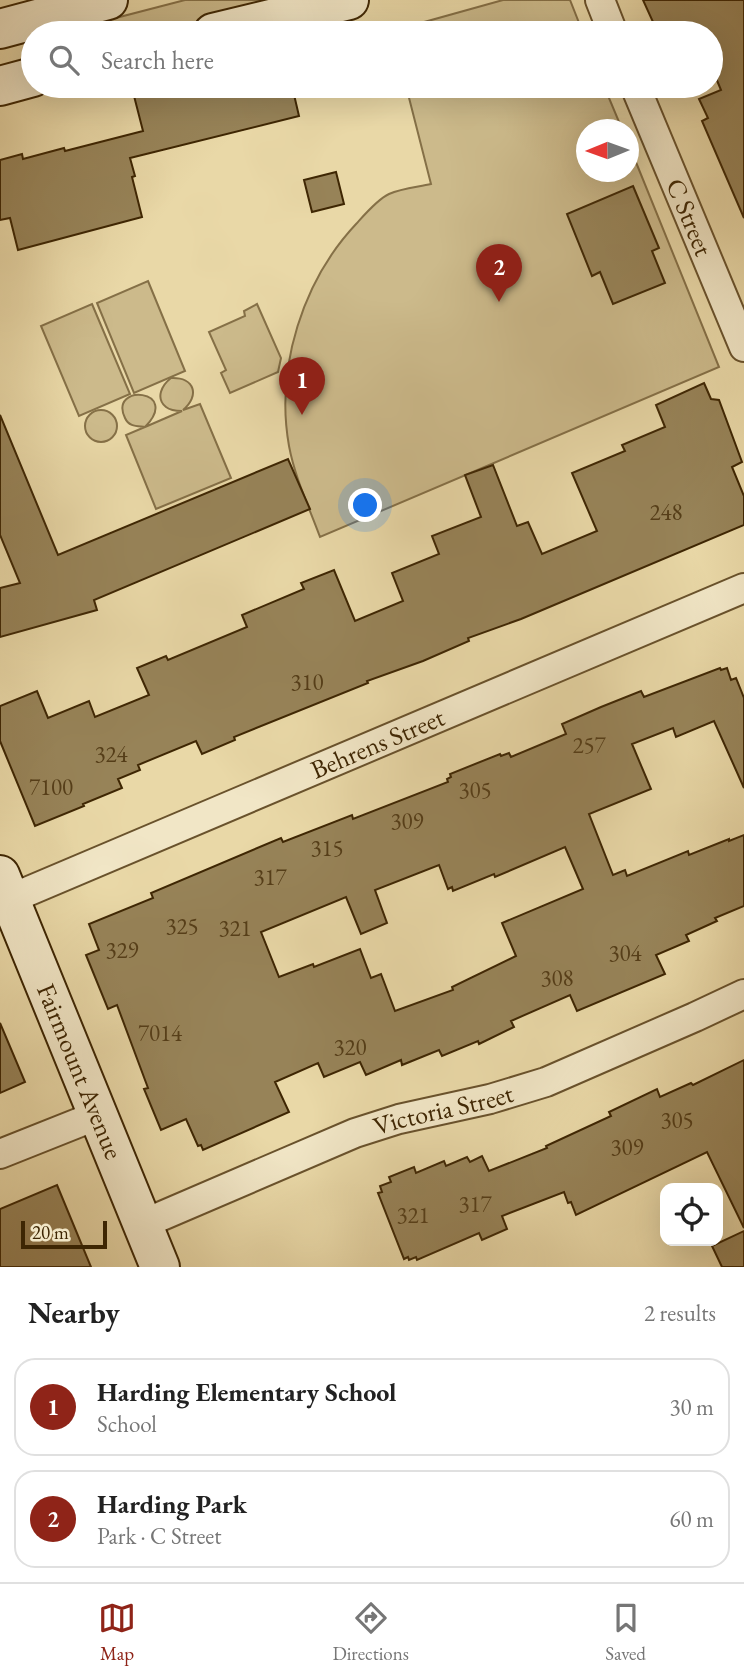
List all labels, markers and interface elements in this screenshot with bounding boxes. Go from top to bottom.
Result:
search box [21,21,723,98]
icon: search [45,41,83,79]
text: Search here [101,43,214,77]
north arrow [576,119,639,182]
street label: C Street [658,173,721,261]
pin: 2 [476,244,522,302]
pin: 1 [279,357,325,415]
your location [348,488,382,522]
house number: 248 [649,497,683,527]
house number: 310 [290,667,324,697]
street label: Behrens Street [305,700,449,787]
house number: 257 [572,730,607,760]
house number: 324 [94,739,129,769]
house number: 7100 [29,772,73,802]
house number: 305 [458,775,492,805]
house number: 309 [390,806,424,836]
house number: 315 [310,833,344,863]
house number: 317 [253,862,288,892]
house number: 325 [165,911,199,941]
house number: 321 [218,913,252,943]
house number: 329 [105,935,139,965]
house number: 304 [608,938,643,968]
house number: 308 [540,963,574,993]
street label: Fairmount Avenue [29,978,131,1164]
house number: 7014 [138,1018,183,1048]
house number: 320 [333,1032,367,1062]
street label: Victoria Street [369,1076,517,1143]
house number: 305 [660,1105,694,1135]
house number: 309 [610,1132,644,1162]
map controls [660,1183,723,1246]
button: locate [660,1183,723,1246]
house number: 317 [458,1189,493,1219]
house number: 321 [396,1200,430,1230]
scale bar [21,1218,107,1250]
text: 20 m [32,1220,69,1245]
text: Nearby [28,1293,120,1332]
text: 2 results [644,1298,716,1328]
text: Harding Elementary School [97,1375,396,1409]
text: 1 [47,1392,59,1422]
text: 30 m [669,1392,714,1422]
text: School [97,1409,157,1439]
text: Harding Park [97,1487,247,1521]
text: 2 [47,1504,59,1534]
text: 60 m [669,1504,714,1534]
text: Park · C Street [97,1521,221,1551]
tab: Map [98,1599,136,1666]
tab: Directions [332,1599,409,1666]
tab: Saved [605,1599,646,1666]

